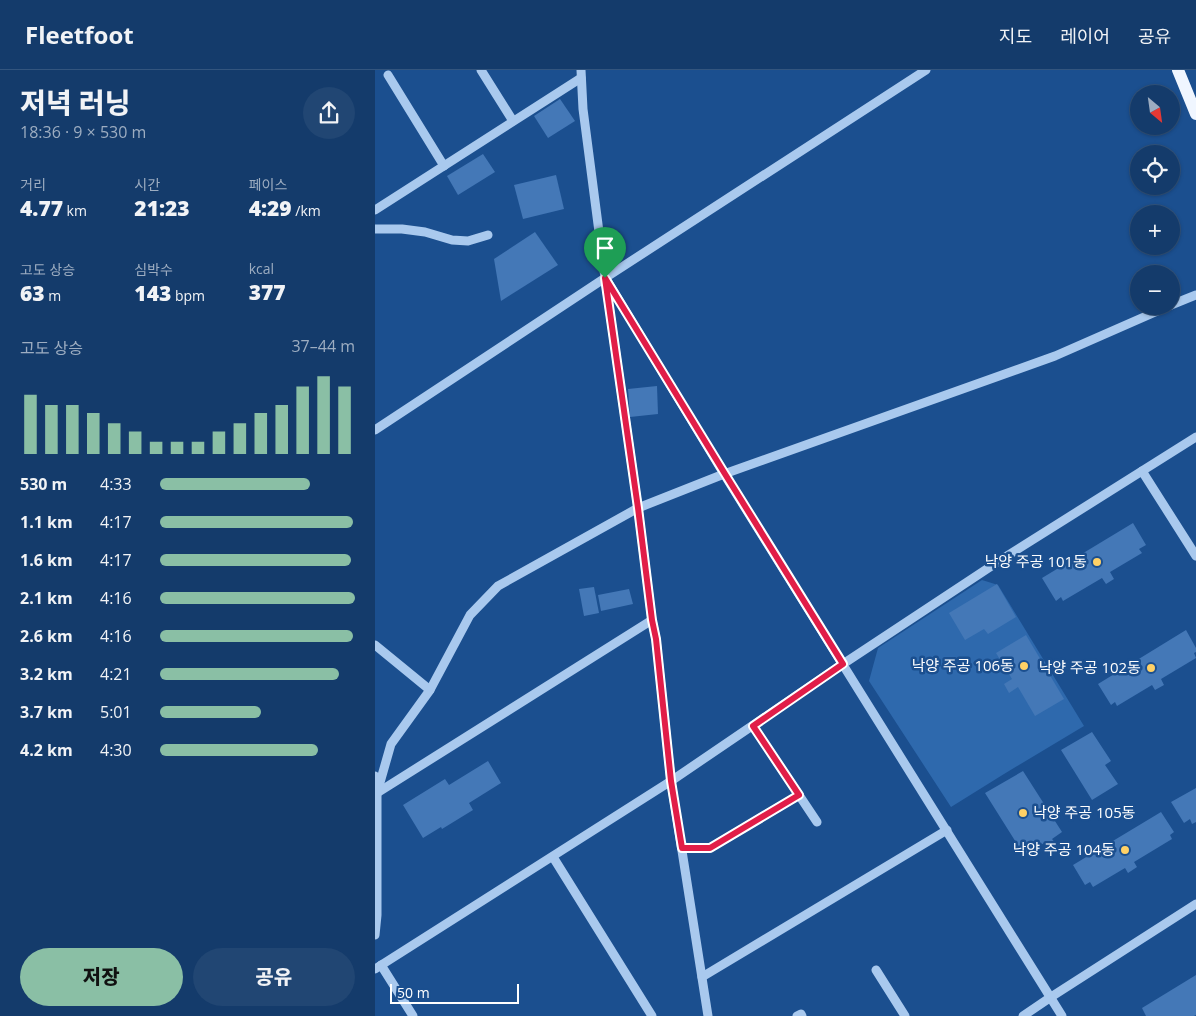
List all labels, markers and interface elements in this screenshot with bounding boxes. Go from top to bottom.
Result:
text: Fleetfoot [25,18,134,51]
text: 지도 [999,24,1032,48]
text: 레이어 [1060,24,1110,48]
text: 공유 [1138,24,1171,48]
text: 저녁 러닝 [20,83,130,121]
north arrow [1130,85,1180,135]
map controls [1130,85,1180,315]
button: share [303,87,355,139]
text: 18:36 · 9 × 530 m [20,121,146,143]
button: locate [1130,145,1180,195]
text: 거리 [20,175,46,194]
text: 시간 [134,175,160,194]
text: 페이스 [249,175,287,194]
text: 4.77 [20,194,63,222]
text: 21:23 [134,194,190,222]
text: 4:29 [249,194,292,222]
text: km [63,201,87,220]
text: /km [292,201,321,220]
button: + [1130,205,1180,255]
pin [584,227,626,278]
icon: arrive [591,234,619,262]
text: kcal [249,259,274,278]
text: 고도 상승 [20,260,75,279]
text: 심박수 [134,260,173,279]
button: − [1130,265,1180,315]
text: 377 [249,278,286,306]
text: 63 [20,279,45,307]
text: 143 [134,279,171,307]
text: m [45,286,61,305]
text: bpm [171,286,205,305]
text: 37–44 m [291,335,355,357]
text: 고도 상승 [20,337,83,359]
text: 530 m [20,473,67,495]
text: 4:33 [100,473,132,495]
text: 1.1 km [20,511,73,533]
text: 4:17 [100,511,132,533]
text: 1.6 km [20,549,73,571]
text: 4:17 [100,549,132,571]
place label: 낙양 주공 101동 [984,551,1087,571]
marker: 낙양 주공 101동 [1091,556,1103,568]
text: 2.1 km [20,587,73,609]
text: 4:16 [100,587,132,609]
text: 2.6 km [20,625,73,647]
text: 4:16 [100,625,132,647]
place label: 낙양 주공 106동 [911,655,1014,675]
place label: 낙양 주공 102동 [1038,657,1141,677]
marker: 낙양 주공 106동 [1018,660,1030,672]
marker: 낙양 주공 102동 [1145,662,1157,674]
text: 3.2 km [20,663,73,685]
text: 4:21 [100,663,132,685]
text: 3.7 km [20,701,73,723]
text: 5:01 [100,701,132,723]
text: 4.2 km [20,739,73,761]
text: 4:30 [100,739,132,761]
place label: 낙양 주공 105동 [1033,802,1136,822]
marker: 낙양 주공 105동 [1017,807,1029,819]
place label: 낙양 주공 104동 [1012,839,1115,859]
marker: 낙양 주공 104동 [1119,844,1131,856]
button: 저장 [20,948,183,1006]
button: 공유 [193,948,355,1006]
scale bar [390,981,519,1004]
text: 50 m [397,983,430,1002]

